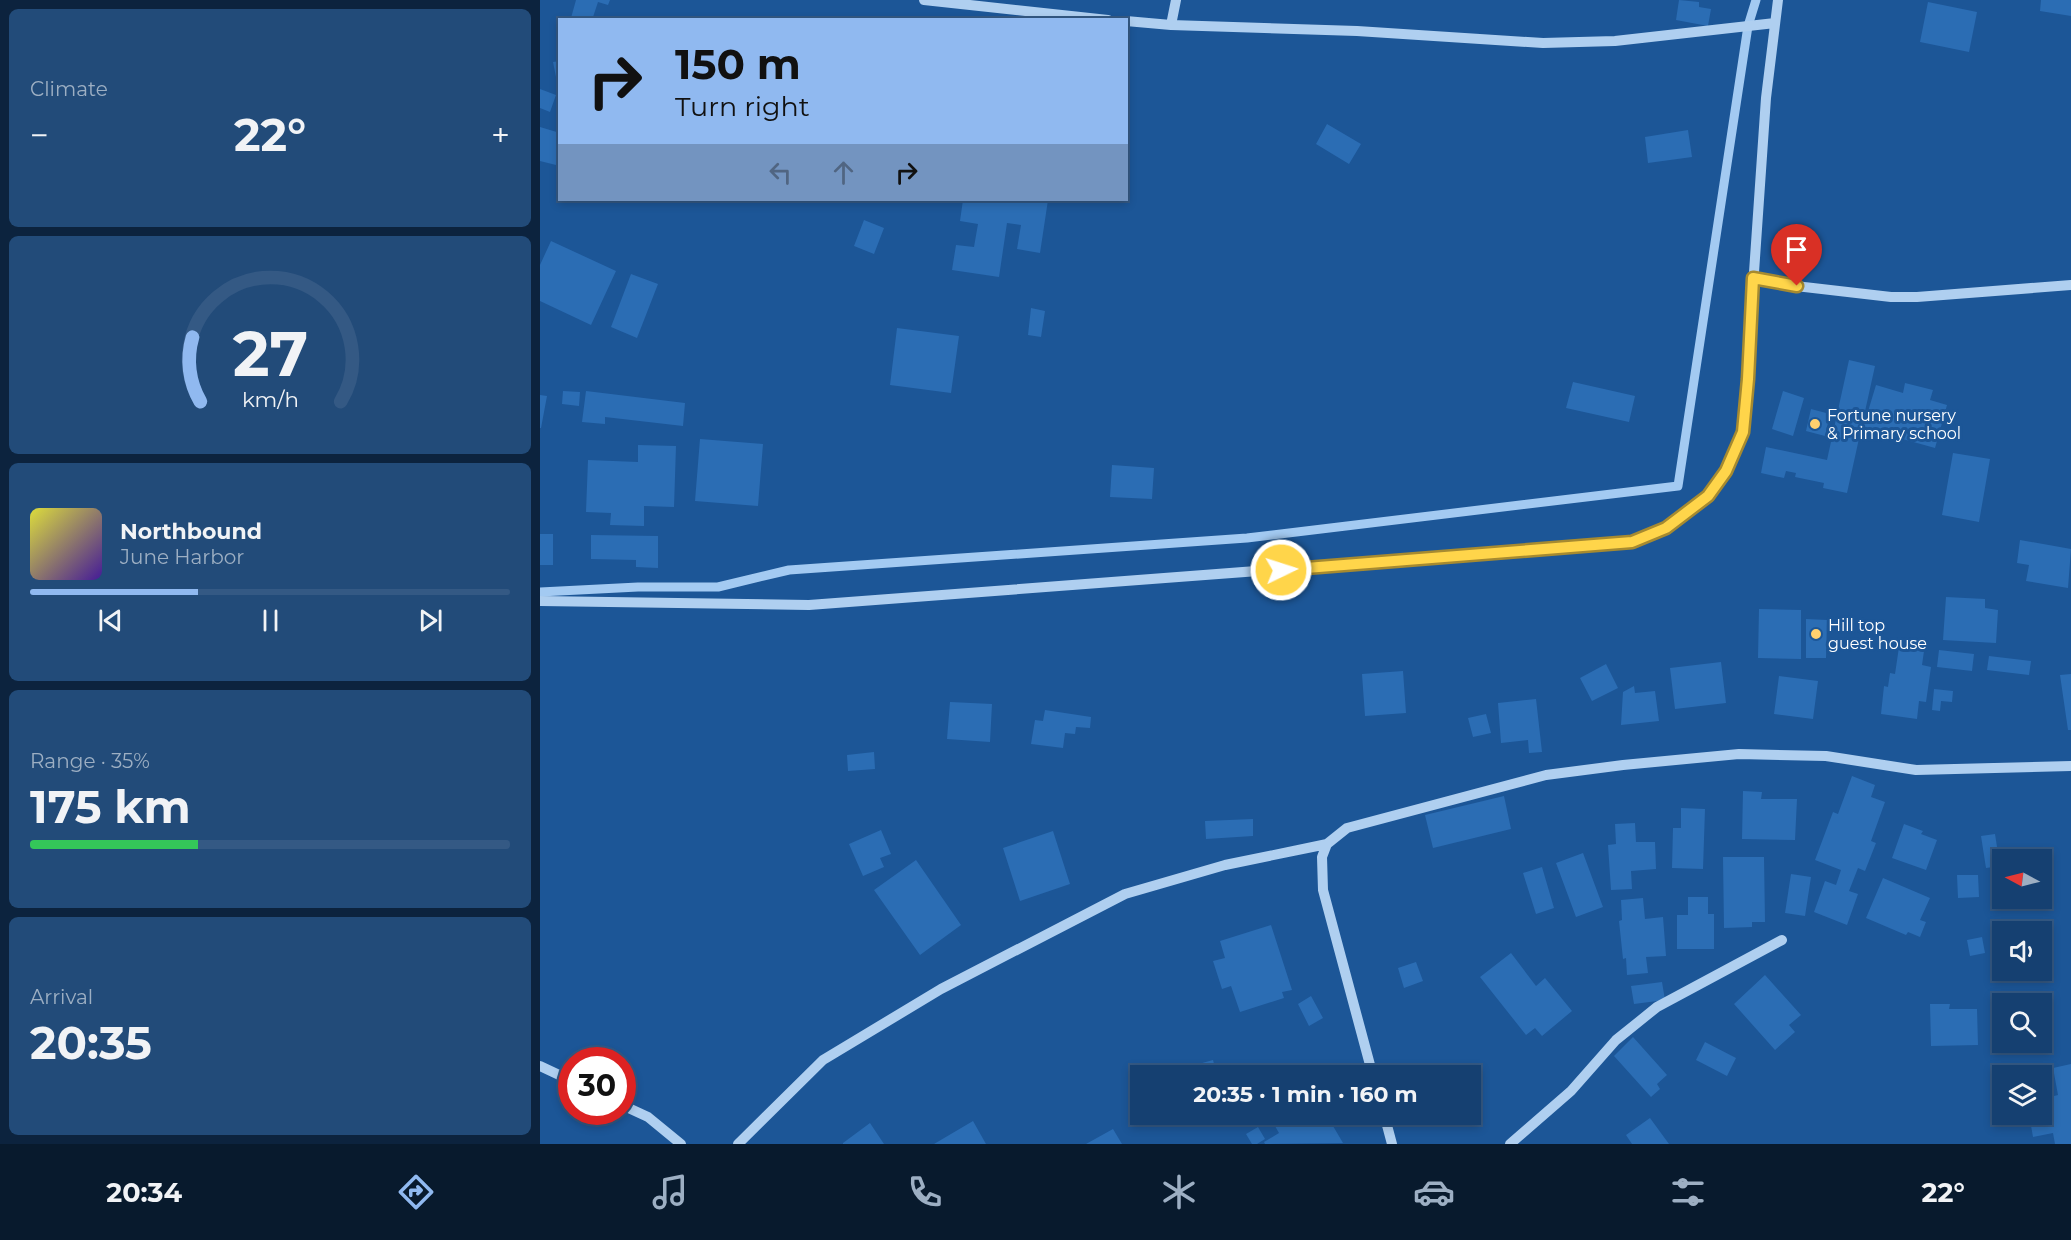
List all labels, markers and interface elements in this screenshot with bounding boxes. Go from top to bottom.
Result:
text: 150 m [675,38,801,90]
icon: right [576,42,654,120]
text: Climate [30,77,108,101]
text: Turn right [675,90,810,123]
text: 22° [234,107,306,162]
text: − [30,115,49,155]
text: + [491,115,510,155]
icon: left [764,156,797,189]
icon: ahead [827,156,860,189]
icon: right [890,156,923,189]
pin [1771,224,1822,286]
icon: arrive [1780,233,1813,266]
text: 27 [232,316,308,392]
text: km/h [241,386,299,412]
place label: Fortune nursery & Primary school [1827,406,1961,443]
marker: Fortune nursery & Primary school [1808,417,1822,431]
text: Northbound [120,518,262,545]
position arrow [1249,538,1313,602]
text: June Harbor [120,545,244,569]
icon: previous [94,604,127,637]
icon: pause [254,604,287,637]
icon: next [414,604,447,637]
place label: Hill top guest house [1828,616,1927,653]
marker: Hill top guest house [1809,627,1823,641]
text: Range · 35% [30,749,150,773]
text: 175 km [30,779,191,834]
north arrow [1992,849,2052,909]
map controls [1992,849,2052,1125]
button: sound [1992,921,2052,981]
text: Arrival [30,985,93,1009]
button: search [1992,993,2052,1053]
text: 20:35 [30,1015,152,1070]
speed limit sign: 30 [558,1047,636,1125]
button: layers [1992,1065,2052,1125]
text: 20:35 · 1 min · 160 m [1193,1081,1418,1108]
icon: directions [395,1171,437,1213]
icon: music [649,1171,691,1213]
icon: phone [904,1171,946,1213]
icon: climate [1158,1171,1200,1213]
icon: car [1413,1171,1455,1213]
icon: filters [1667,1171,1709,1213]
text: 20:34 [106,1176,182,1209]
text: 22° [1922,1176,1965,1209]

